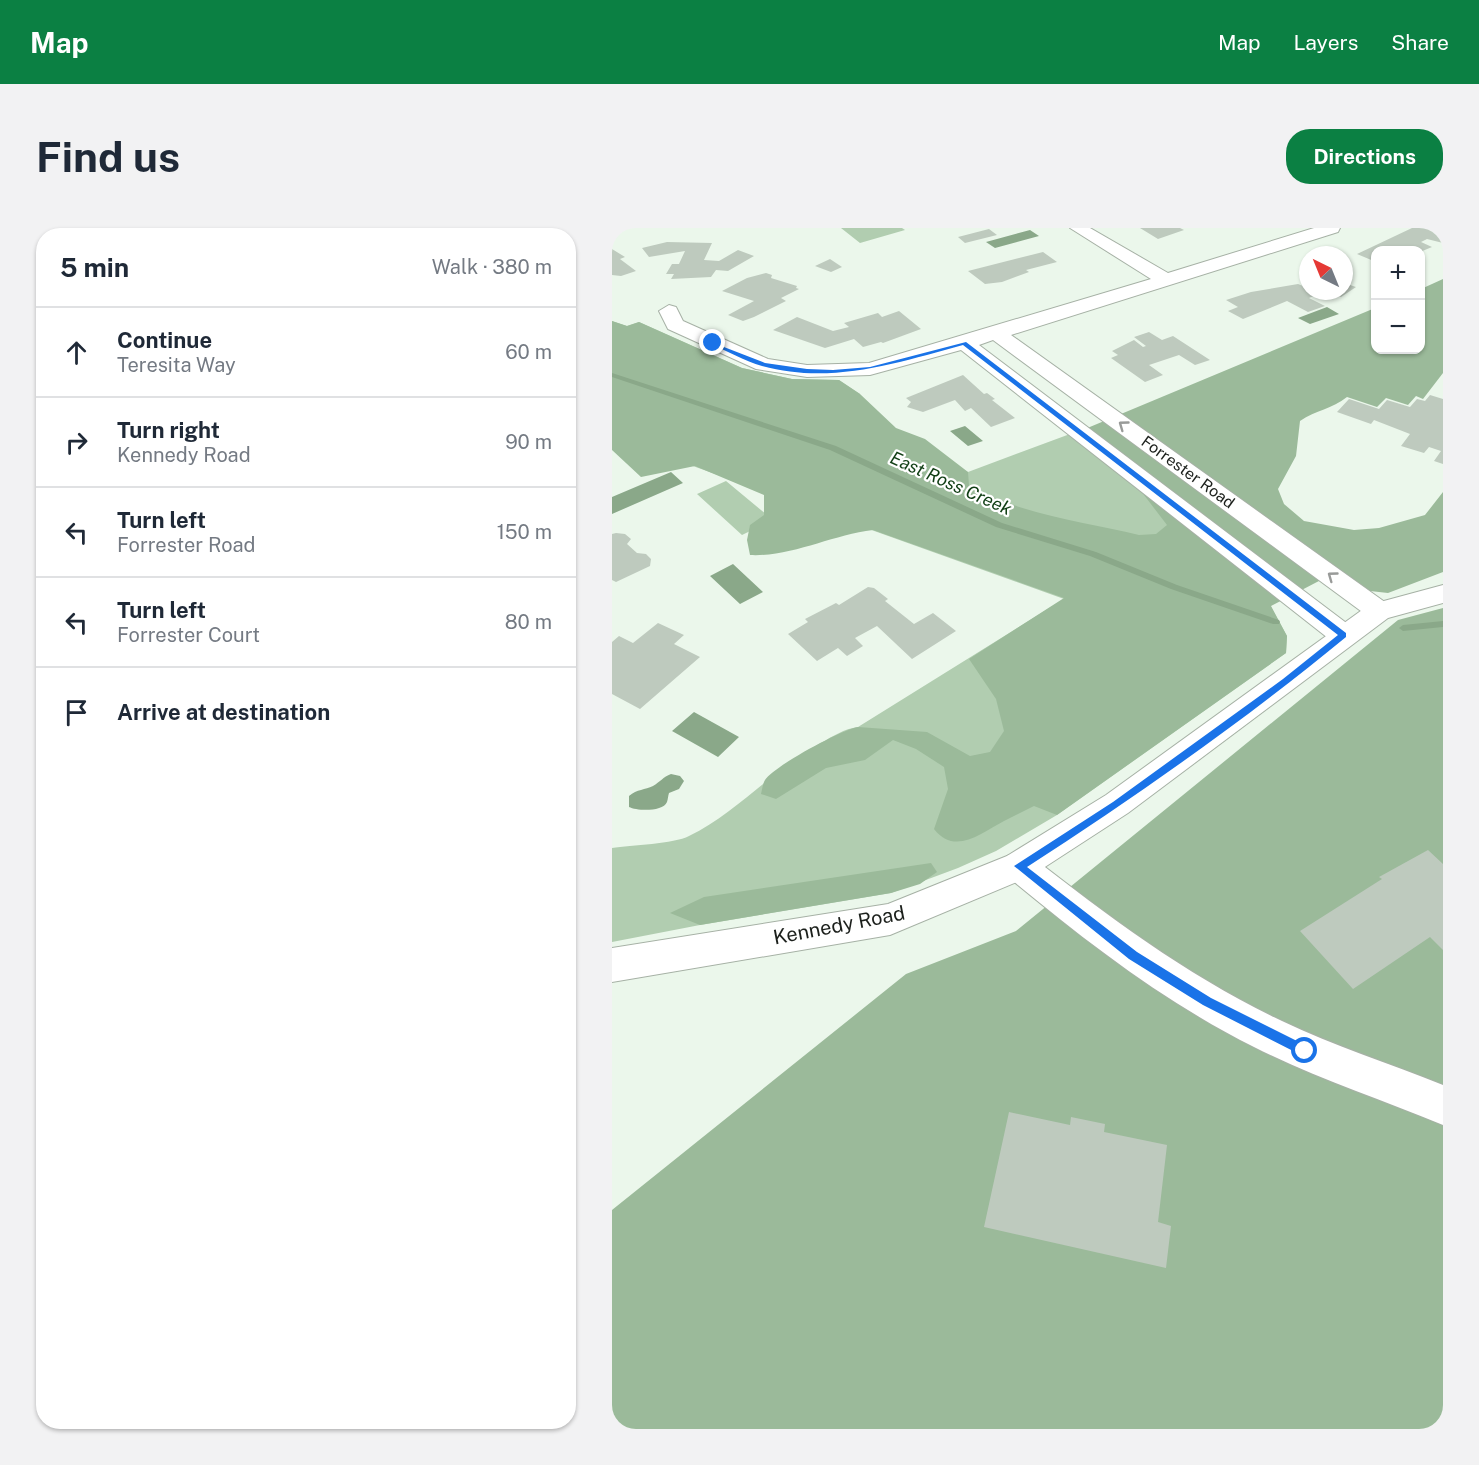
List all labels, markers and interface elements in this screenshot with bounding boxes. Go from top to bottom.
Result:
text: Map [30,26,89,59]
text: Map [1218,30,1261,55]
text: Layers [1294,30,1358,55]
text: Share [1391,30,1449,55]
button: Directions [1286,129,1443,184]
text: Find us [36,132,180,181]
north arrow [1299,246,1353,300]
map controls [1371,246,1425,354]
button: + [1371,246,1425,300]
text: 5 min [60,252,129,283]
text: Walk · 380 m [432,255,552,279]
button: − [1371,300,1425,354]
text: Continue [117,327,212,353]
route end [699,329,725,355]
icon: ahead [60,336,93,369]
text: 60 m [505,340,552,364]
text: Teresita Way [117,353,236,377]
text: Turn right [117,417,220,443]
one-way arrow [1119,421,1130,432]
icon: right [60,426,93,459]
text: 90 m [505,430,552,454]
street label: Forrester Road [1138,432,1238,512]
text: Kennedy Road [117,443,251,467]
water label: East Ross Creek [887,447,1015,519]
text: Turn left [117,507,206,533]
icon: left [60,516,93,549]
text: 150 m [497,520,552,544]
text: Forrester Road [117,533,255,557]
one-way arrow [1327,572,1338,583]
text: Turn left [117,597,206,623]
icon: left [60,606,93,639]
text: 80 m [505,610,552,634]
text: Forrester Court [117,623,260,647]
icon: arrive [60,696,93,729]
text: Arrive at destination [117,699,330,725]
street label: Kennedy Road [771,900,907,950]
route start [1291,1037,1317,1063]

